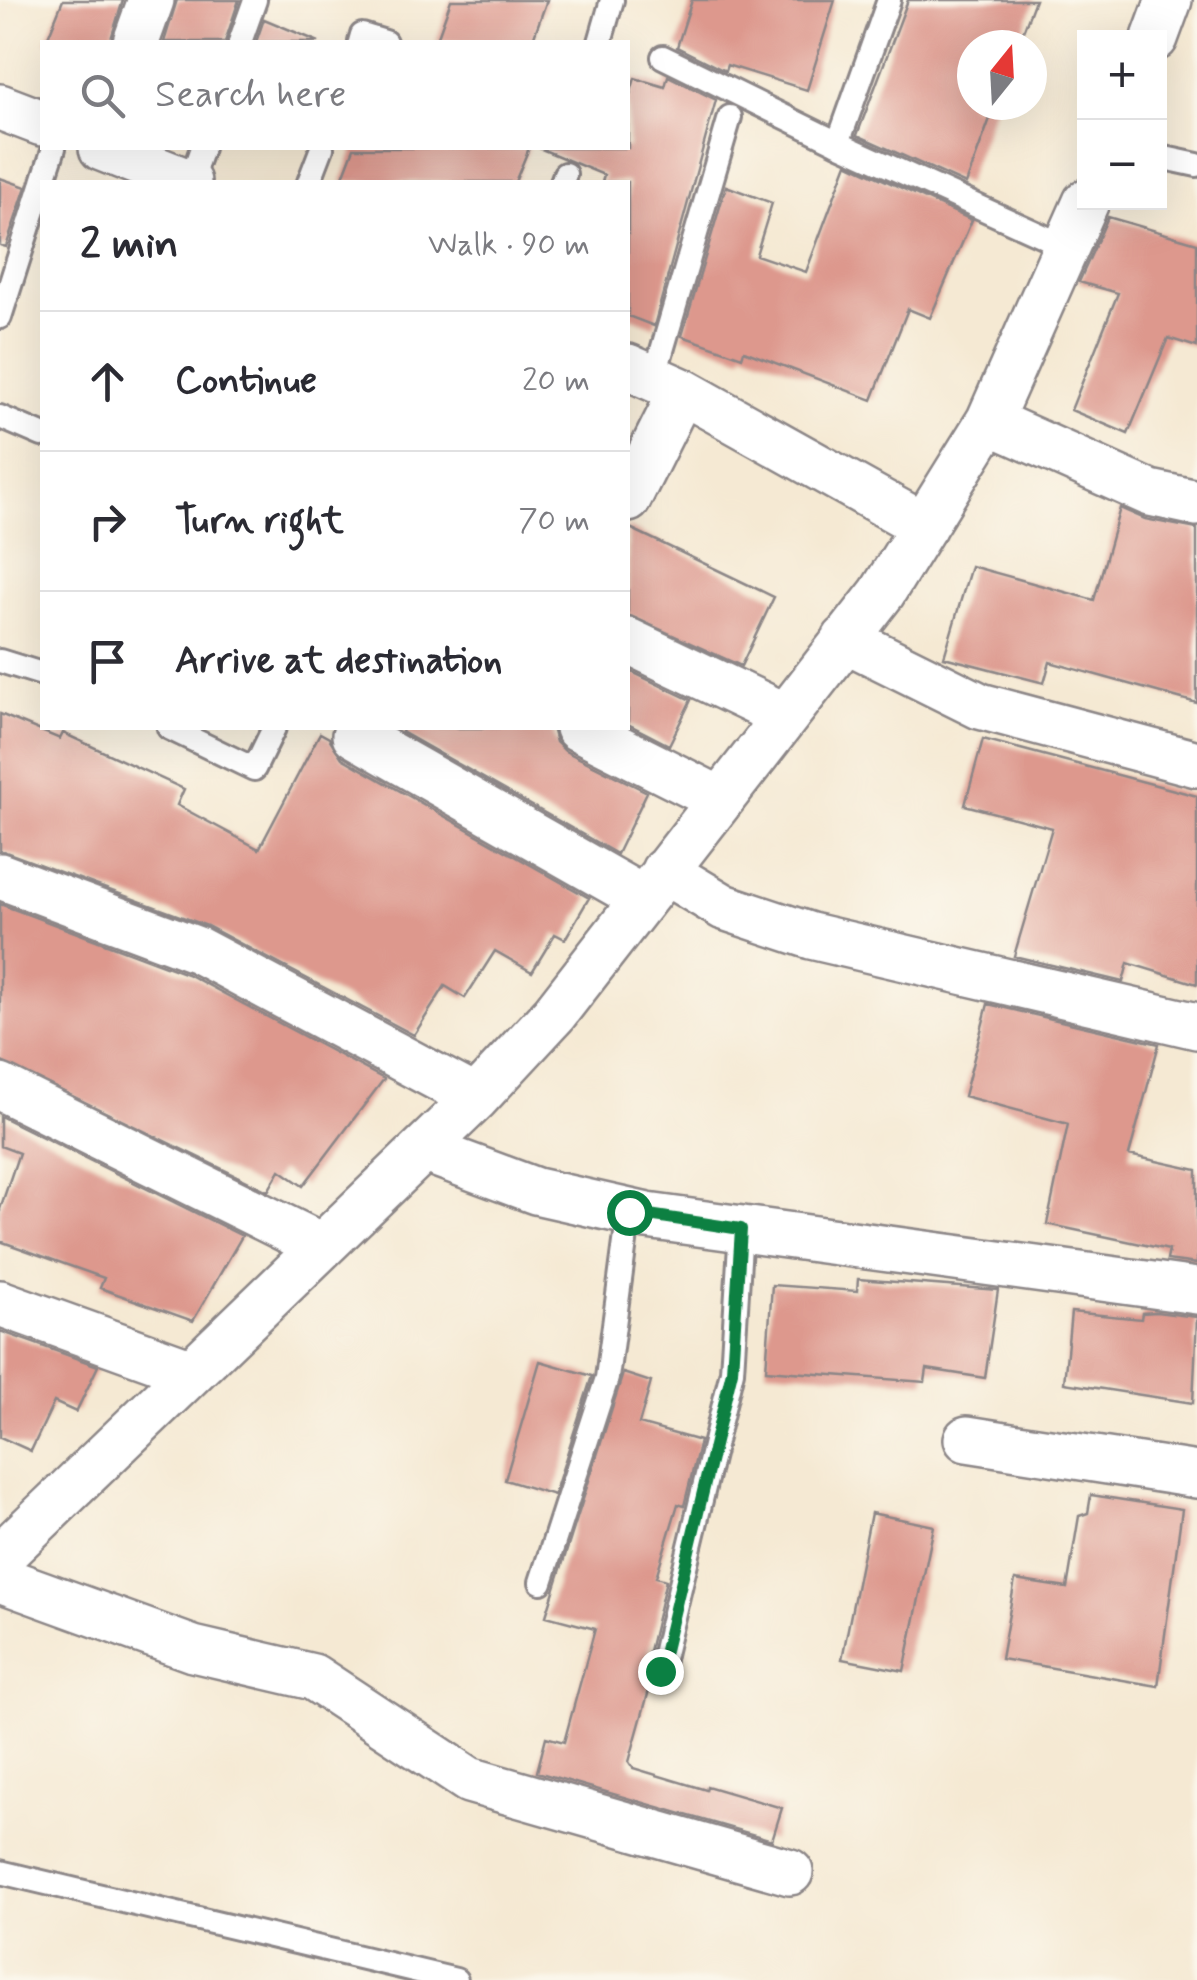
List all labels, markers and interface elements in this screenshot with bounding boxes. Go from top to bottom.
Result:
north arrow [957,30,1047,120]
map controls [1077,30,1167,210]
button: + [1077,30,1167,120]
search box [40,40,630,150]
icon: search [75,68,130,123]
text: Search here [155,71,346,120]
button: − [1077,120,1167,210]
text: 2 min [80,218,179,273]
text: Walk · 90 m [428,224,590,266]
icon: ahead [80,354,135,409]
text: Continue [175,357,317,406]
text: 20 m [522,360,590,402]
icon: right [80,494,135,549]
text: Turn right [175,497,344,546]
text: 70 m [518,500,590,542]
icon: arrive [80,634,135,689]
text: Arrive at destination [175,637,502,686]
route start [607,1190,653,1236]
route end [638,1649,684,1695]

